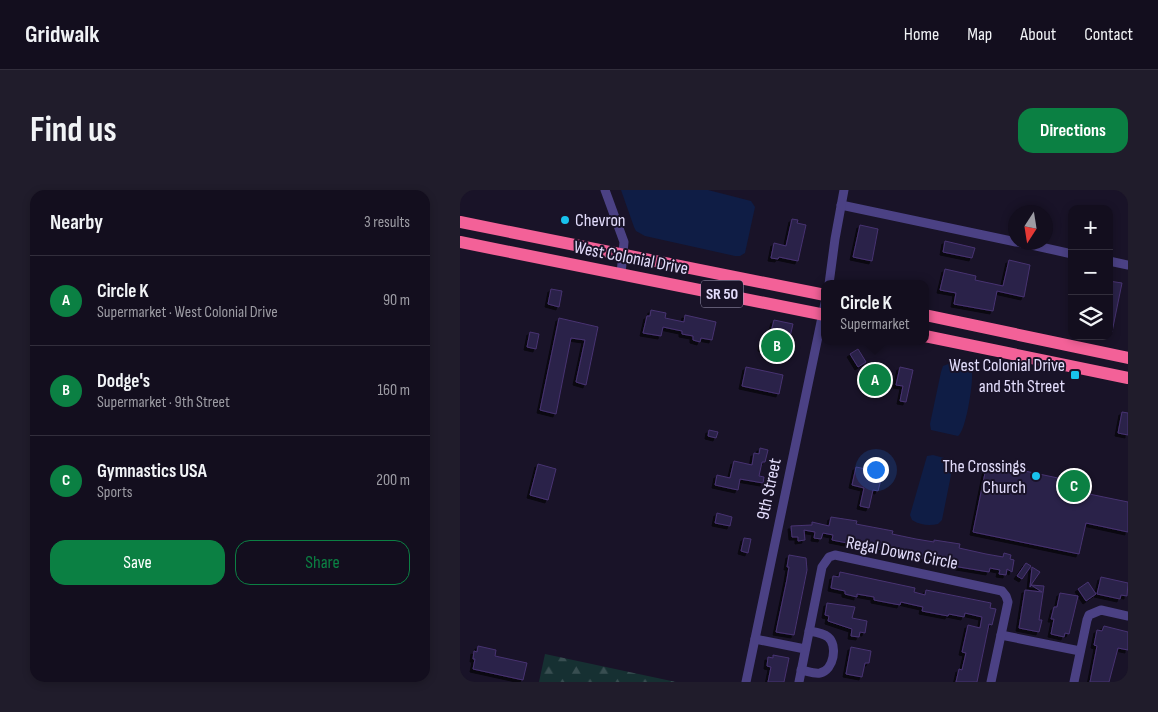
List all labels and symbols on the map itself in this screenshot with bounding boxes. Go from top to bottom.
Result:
north arrow [1008,205,1053,250]
place label: Chevron [575,210,626,231]
marker: Chevron [559,214,571,226]
street label: West Colonial Drive [572,237,690,279]
road number: SR 50 [701,280,743,308]
pin: B [761,327,793,365]
place label: West Colonial Drive and 5th Street [949,355,1065,397]
pin: A [859,361,891,399]
marker: West Colonial Drive and 5th Street [1069,369,1081,381]
street label: 9th Street [752,456,786,522]
place label: The Crossings Church [943,456,1026,498]
your location [863,457,889,483]
pin: C [1058,467,1090,505]
marker: The Crossings Church [1030,470,1042,482]
street label: Regal Downs Circle [844,532,960,574]

